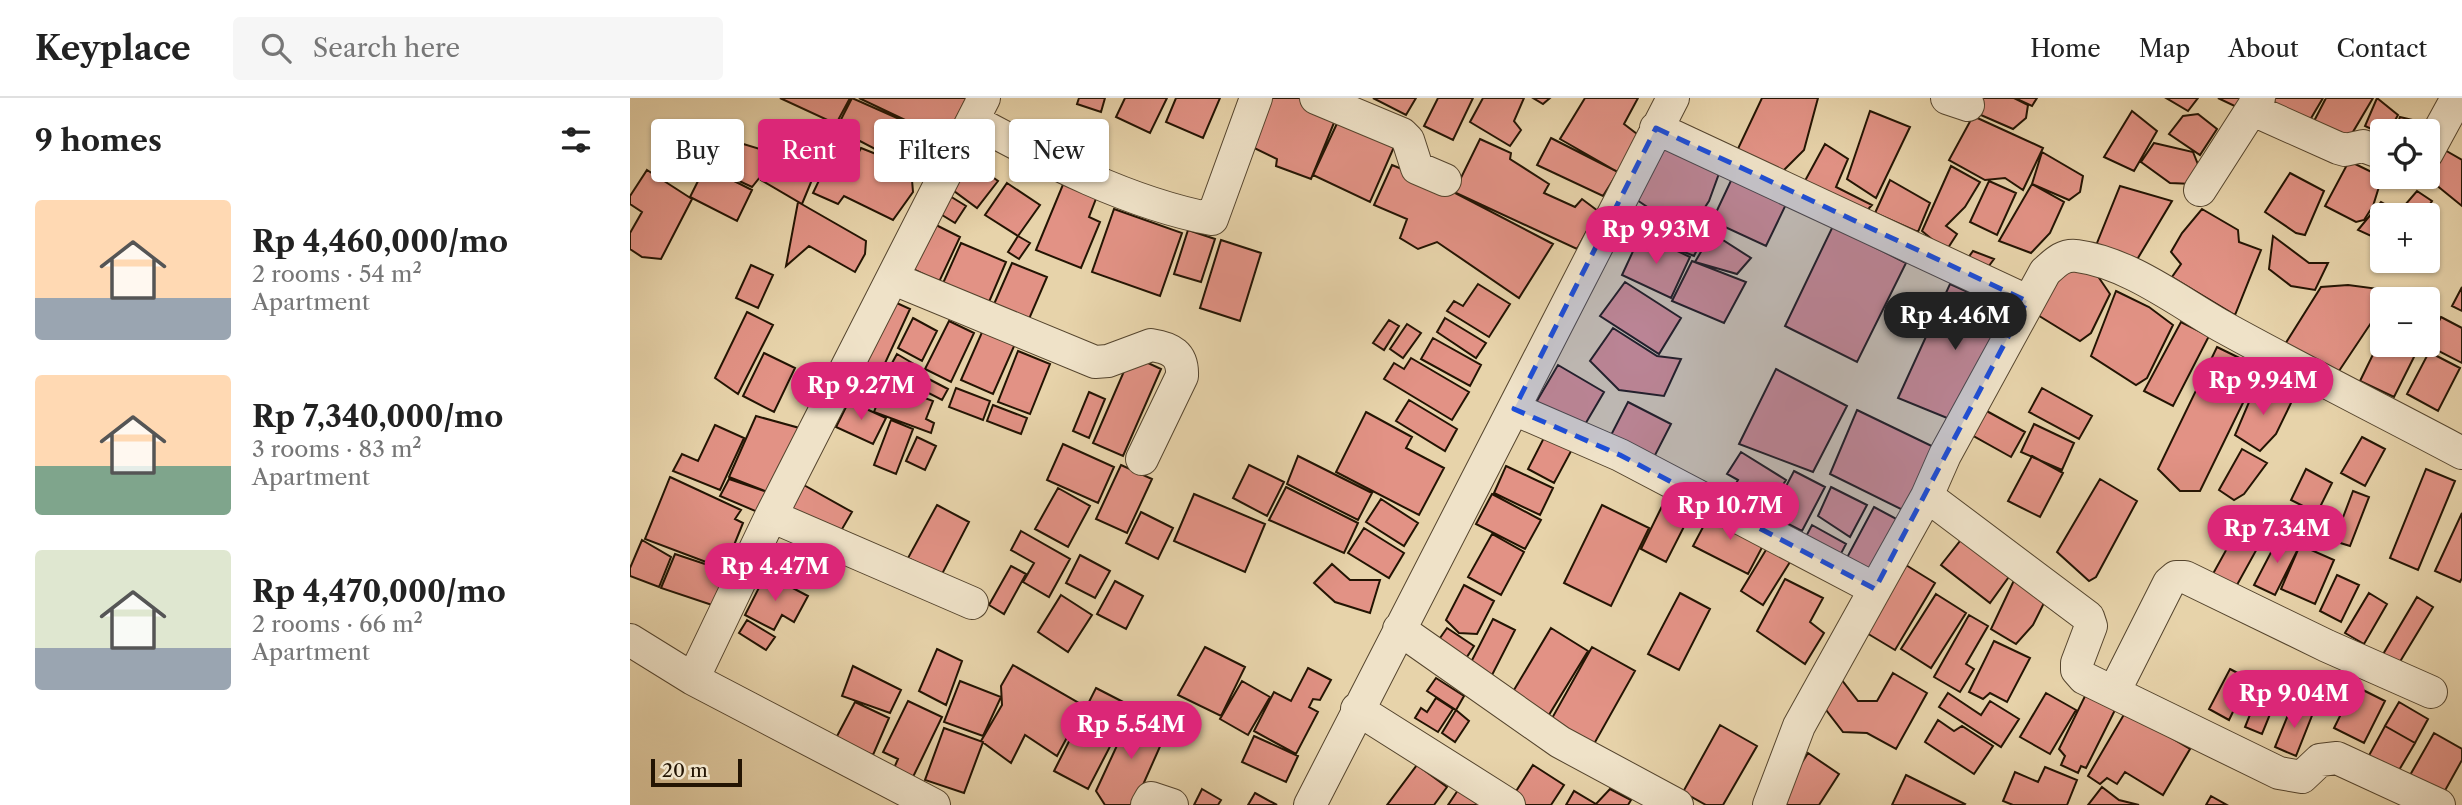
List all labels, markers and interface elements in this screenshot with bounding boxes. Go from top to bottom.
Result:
search box [233,17,723,80]
text: Keyplace [35,28,191,69]
icon: search [257,29,295,67]
text: Search here [313,32,460,64]
text: Home [2030,34,2101,63]
text: Map [2139,34,2190,63]
text: About [2228,34,2299,63]
text: Contact [2337,34,2427,63]
chip: Buy [651,119,744,182]
chip: Rent [758,119,860,182]
chip: Filters [874,119,995,182]
chip: New [1009,119,1109,182]
map controls [2370,119,2440,357]
button: locate [2370,119,2440,189]
icon: filters [557,121,595,159]
text: 9 homes [35,122,162,159]
button: + [2370,203,2440,273]
pin: Rp 9.93M [1584,206,1728,266]
text: Rp 9.93M [1602,215,1710,243]
text: Rp 4,460,000/mo [252,223,508,260]
icon: home [91,228,175,312]
text: 2 rooms · 54 m² [252,260,422,288]
button: − [2370,287,2440,357]
text: Apartment [252,288,370,316]
pin: Rp 4.46M [1883,292,2027,352]
text: Rp 4.46M [1900,301,2010,329]
pin: Rp 9.94M [2191,358,2335,417]
pin: Rp 9.27M [789,362,933,422]
text: Rp 9.94M [2208,366,2318,394]
text: Rp 9.27M [807,371,915,399]
text: Rp 7,340,000/mo [252,398,503,435]
icon: home [91,403,175,487]
text: 3 rooms · 83 m² [252,435,422,463]
text: Apartment [252,463,370,491]
pin: Rp 10.7M [1658,482,1802,542]
text: Rp 10.7M [1677,491,1783,519]
pin: Rp 7.34M [2205,505,2349,565]
text: Rp 7.34M [2223,514,2331,542]
pin: Rp 4.47M [703,544,847,603]
text: Rp 4.47M [721,552,829,580]
text: Rp 4,470,000/mo [252,573,506,610]
icon: home [91,578,175,662]
text: 2 rooms · 66 m² [252,610,423,638]
text: Apartment [252,638,370,666]
pin: Rp 9.04M [2222,670,2366,730]
text: Rp 9.04M [2239,679,2349,707]
pin: Rp 5.54M [1059,702,1203,761]
text: Rp 5.54M [1077,710,1185,738]
scale bar [651,756,742,788]
text: 20 m [662,759,708,782]

